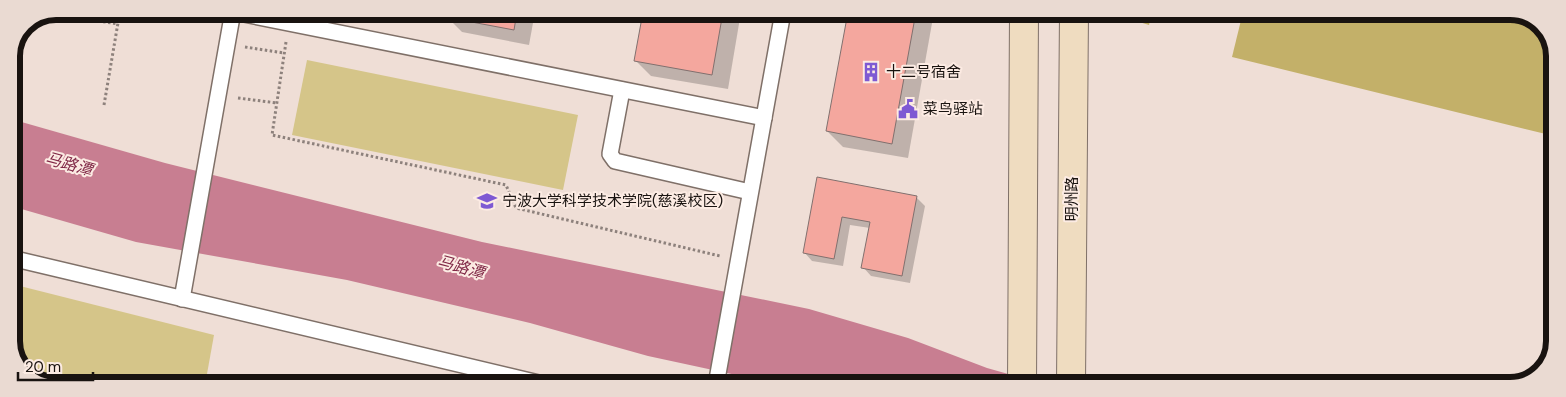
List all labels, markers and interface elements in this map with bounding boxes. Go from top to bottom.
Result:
building icon: 十二号宿舍 [860,61,882,83]
place label: 十二号宿舍 [886,62,961,82]
public building icon: 菜鸟驿站 [897,98,919,120]
place label: 菜鸟驿站 [923,99,983,119]
water label: 马路潭 [43,148,98,181]
street label: 明州路 [1062,176,1082,222]
school or university icon: 宁波大学科学技术学院(慈溪校区) [476,190,498,212]
place label: 宁波大学科学技术学院(慈溪校区) [502,191,723,211]
water label: 马路潭 [435,251,490,284]
scale bar [18,350,92,382]
text: 20 m [25,357,61,377]

